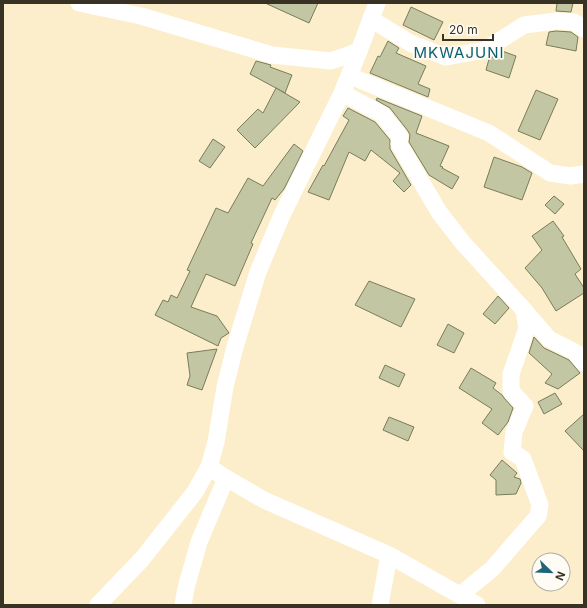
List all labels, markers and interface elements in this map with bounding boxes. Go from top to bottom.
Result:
scale bar [443,16,493,42]
text: 20 m [449,22,478,37]
district label: MKWAJUNI [414,43,504,62]
north arrow [531,552,571,592]
text: N [552,569,568,583]

